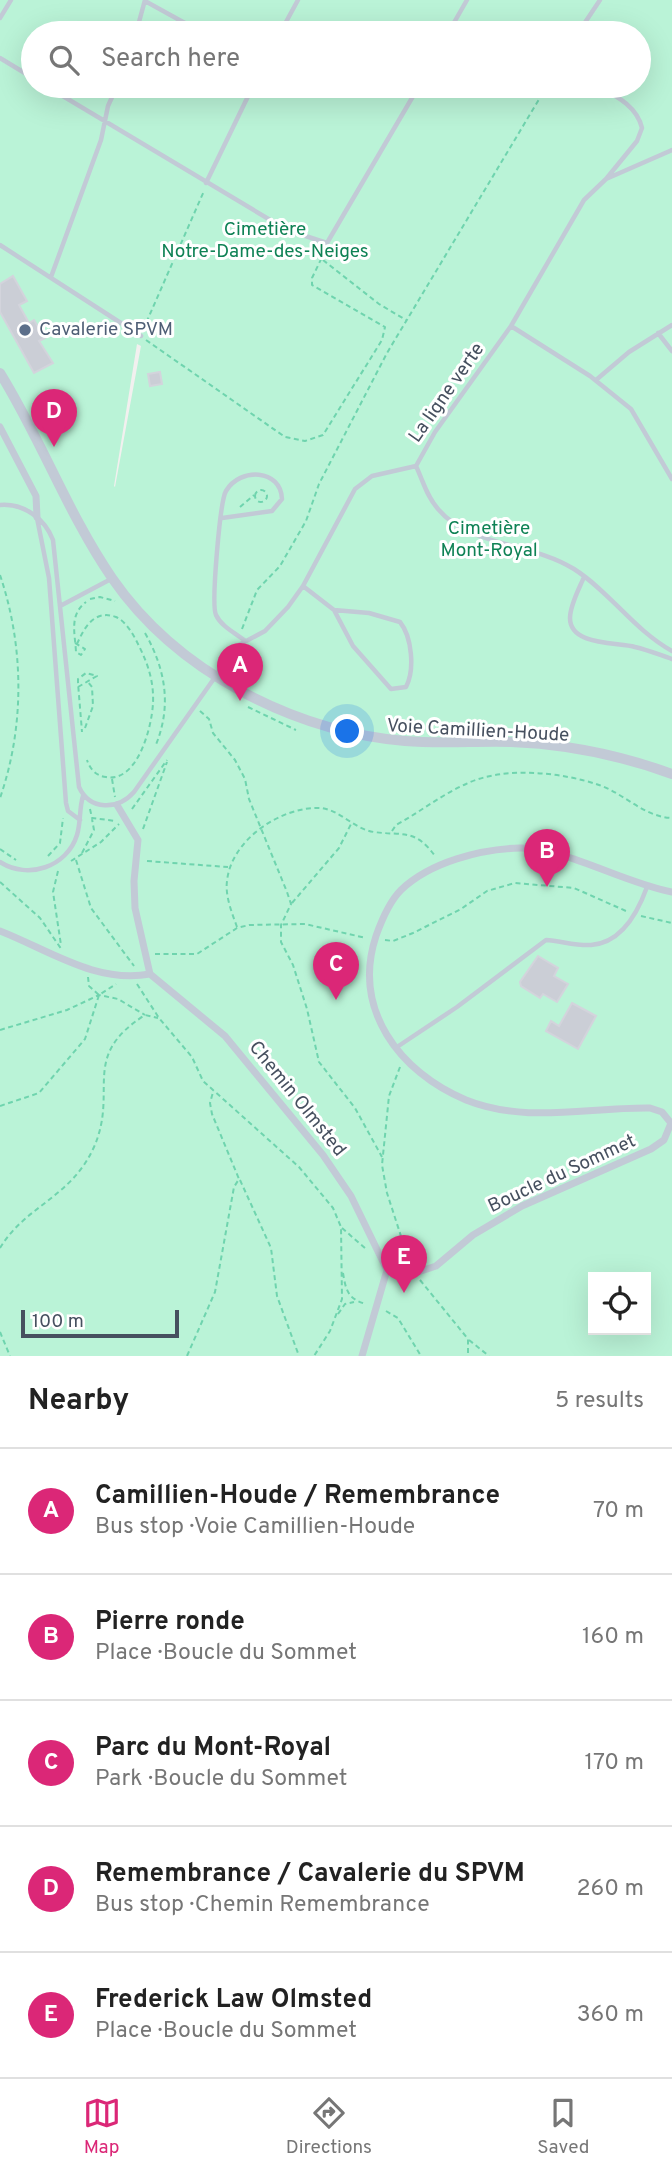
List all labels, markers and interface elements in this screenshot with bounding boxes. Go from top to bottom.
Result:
search box [21,21,651,98]
icon: search [45,41,83,79]
text: Search here [101,43,240,76]
park label: Cimetière Notre-Dame-des-Neiges [161,218,369,264]
place label: Cavalerie SPVM [39,318,173,342]
marker: Cavalerie SPVM [17,322,33,338]
street label: La ligne verte [404,338,490,448]
pin: D [31,389,77,447]
park label: Cimetière Mont-Royal [440,517,538,563]
pin: A [217,643,263,701]
your location [330,714,364,748]
street label: Voie Camillien-Houde [386,714,570,748]
pin: B [524,829,570,887]
pin: C [313,942,359,1000]
street label: Chemin Olmsted [243,1036,351,1162]
street label: Boucle du Sommet [484,1129,640,1219]
pin: E [381,1235,427,1293]
map controls [588,1272,651,1335]
button: locate [588,1272,651,1335]
scale bar [21,1307,178,1339]
text: 100 m [32,1310,84,1334]
text: Nearby [28,1383,129,1420]
text: 5 results [555,1387,644,1416]
text: Camillien-Houde / Remembrance [95,1480,500,1513]
text: A [43,1497,59,1526]
text: 70 m [593,1497,644,1526]
text: Bus stop · Voie Camillien-Houde [95,1513,415,1542]
text: Pierre ronde [95,1606,245,1639]
text: B [43,1623,59,1652]
text: 160 m [582,1623,644,1652]
text: Place · Boucle du Sommet [95,1639,357,1668]
text: Parc du Mont-Royal [95,1732,331,1765]
text: C [44,1749,58,1778]
text: 170 m [585,1749,644,1778]
text: Park · Boucle du Sommet [95,1765,347,1794]
text: Remembrance / Cavalerie du SPVM [95,1858,525,1891]
text: D [43,1875,59,1904]
text: 260 m [577,1875,644,1904]
text: Bus stop · Chemin Remembrance [95,1891,430,1920]
text: Frederick Law Olmsted [95,1984,372,2017]
text: E [44,2001,58,2030]
text: 360 m [577,2001,644,2030]
text: Place · Boucle du Sommet [95,2017,357,2046]
tab: Map [83,2094,121,2160]
tab: Directions [286,2094,372,2160]
tab: Saved [537,2094,589,2160]

